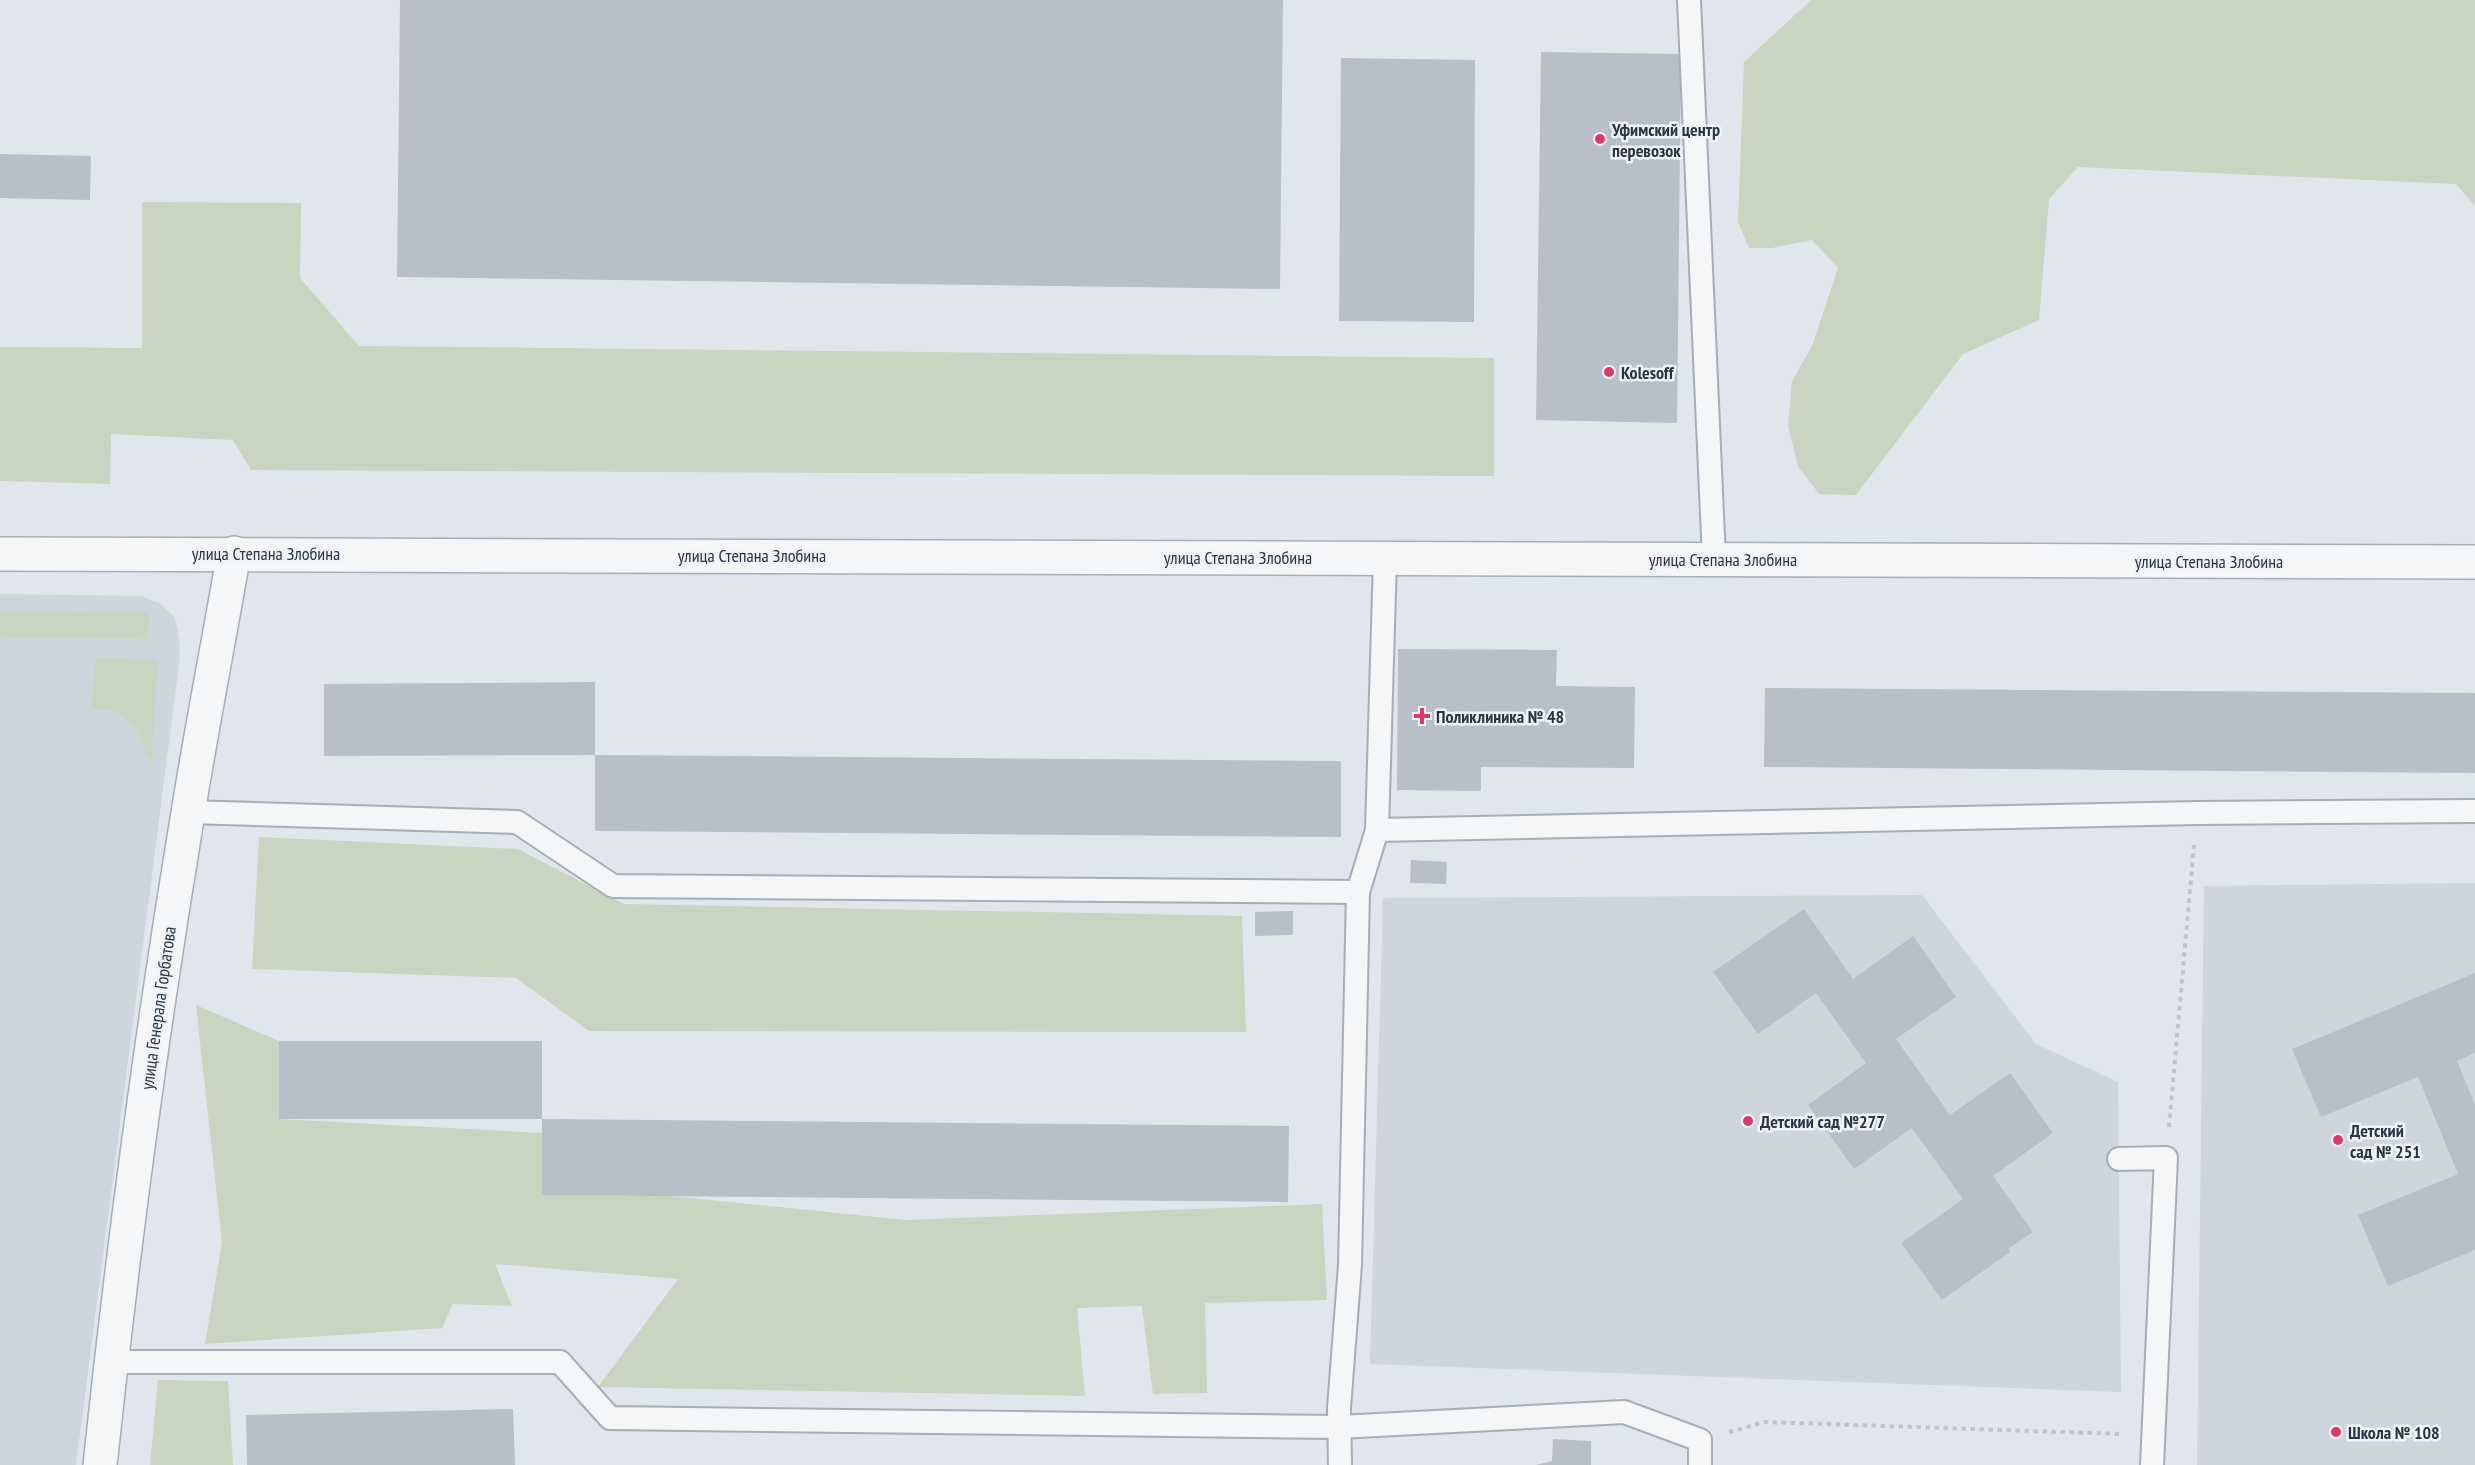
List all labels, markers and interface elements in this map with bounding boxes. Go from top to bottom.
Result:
place label: Уфимский центр перевозок [1611,118,1720,162]
marker: Уфимский центр перевозок [1593,132,1607,146]
place label: Kolesoff [1621,361,1675,384]
marker: Kolesoff [1602,365,1616,379]
street label: улица Степана Злобина [192,542,340,565]
street label: улица Степана Злобина [678,544,826,567]
street label: улица Степана Злобина [1164,546,1312,569]
street label: улица Степана Злобина [1649,548,1797,571]
street label: улица Степана Злобина [2135,550,2283,573]
place label: Поликлиника № 48 [1436,705,1564,728]
marker: Поликлиника № 48 [1413,707,1431,725]
street label: улица Генерала Горбатова [135,925,181,1091]
place label: Детский сад №277 [1760,1110,1885,1133]
marker: Детский сад №277 [1741,1114,1755,1128]
place label: Детский сад № 251 [2350,1119,2421,1163]
marker: Детский сад № 251 [2331,1133,2345,1147]
place label: Школа № 108 [2348,1421,2440,1444]
marker: Школа № 108 [2329,1425,2343,1439]

